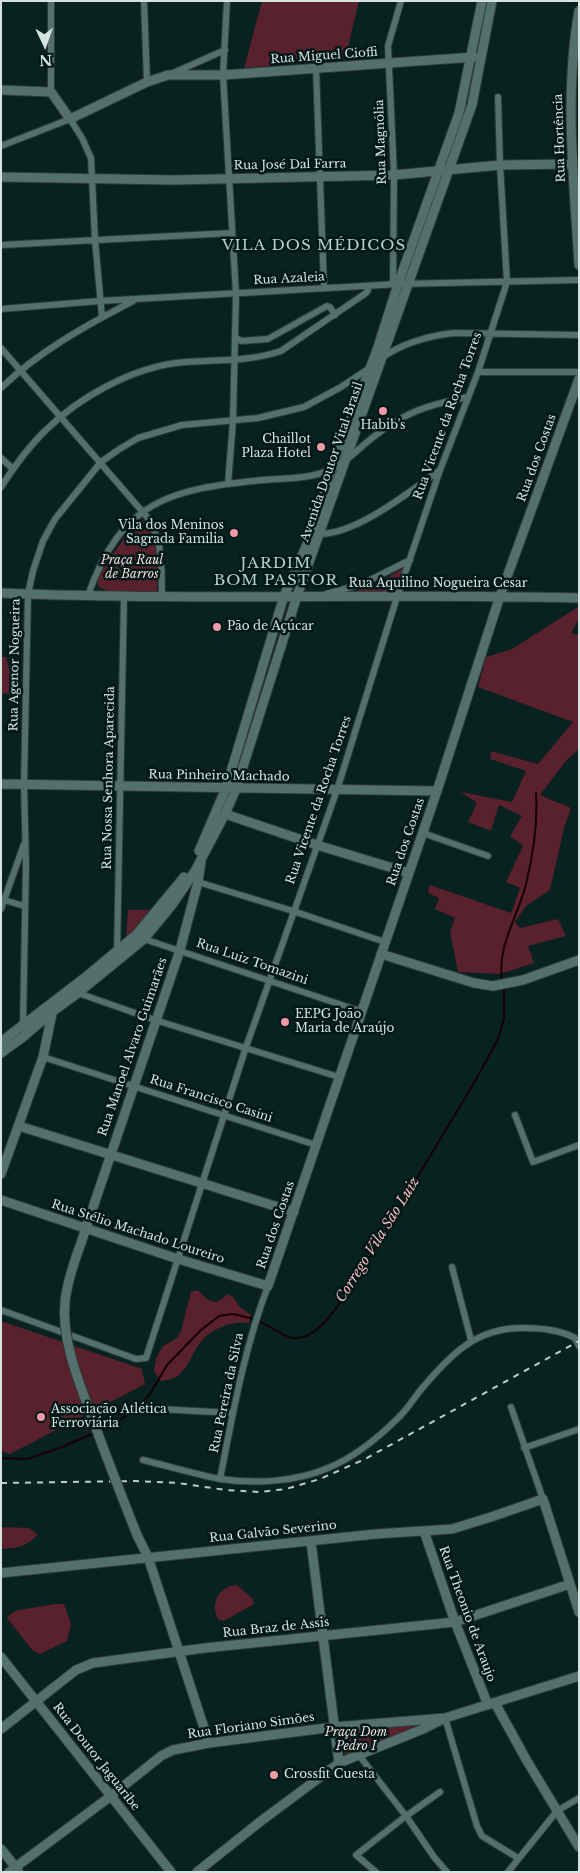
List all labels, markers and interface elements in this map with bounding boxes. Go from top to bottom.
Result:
north arrow [20,20,70,70]
street label: Rua Miguel Cioffi [270,45,378,67]
text: N [39,51,53,69]
street label: Rua Hortência [551,93,569,183]
street label: Rua Magnólia [372,99,390,185]
street label: Rua José Dal Farra [234,157,346,173]
district label: VILA DOS MÉDICOS [220,237,408,255]
street label: Rua Azaleia [253,270,325,288]
street label: Rua Vicente da Rocha Torres [411,330,485,502]
street label: Avenida Doutor Vital Brasil [298,380,366,544]
marker: Habib's [377,405,389,417]
street label: Rua dos Costas [515,412,559,504]
place label: Habib's [360,419,406,433]
place label: Chaillot Plaza Hotel [241,433,311,461]
marker: Chaillot Plaza Hotel [315,441,327,453]
place label: Vila dos Meninos Sagrada Familia [118,519,224,547]
marker: Vila dos Meninos Sagrada Familia [228,527,240,539]
park label: Praça Raul de Barros [101,554,163,582]
district label: JARDIM BOM PASTOR [213,555,339,590]
street label: Rua Aquilino Nogueira Cesar [349,577,527,591]
street label: Rua Agenor Nogueira [7,598,23,732]
place label: Pão de Açúcar [227,620,314,634]
marker: Pão de Açúcar [211,621,223,633]
street label: Rua Nossa Senhora Aparecida [100,686,118,870]
street label: Rua Vicente da Rocha Torres [283,714,355,886]
street label: Rua Pinheiro Machado [148,768,290,784]
street label: Rua dos Costas [384,796,428,888]
street label: Rua Luiz Tomazini [194,936,310,988]
street label: Rua Manoel Alvaro Guimarães [96,956,170,1138]
place label: EEPG João Maria de Araújo [295,1008,394,1036]
marker: EEPG João Maria de Araújo [279,1016,291,1028]
street label: Rua Francisco Casini [148,1072,274,1126]
water label: Corrego Vila São Luiz [333,1174,423,1306]
street label: Rua dos Costas [254,1179,298,1271]
street label: Rua Stélio Machado Loureiro [50,1197,226,1267]
street label: Rua Pereira da Silva [207,1332,247,1454]
place label: Associação Atlética Ferroviária [51,1403,167,1431]
marker: Associação Atlética Ferroviária [35,1411,47,1423]
street label: Rua Galvão Severino [209,1518,337,1546]
street label: Rua Theonio de Araujo [436,1544,498,1684]
street label: Rua Braz de Assis [222,1615,330,1641]
street label: Rua Doutor Jaguaribe [49,1700,143,1814]
street label: Rua Floriano Simões [186,1710,316,1742]
park label: Praça Dom Pedro I [325,1726,387,1754]
place label: Crossfit Cuesta [284,1768,375,1782]
marker: Crossfit Cuesta [268,1769,280,1781]

